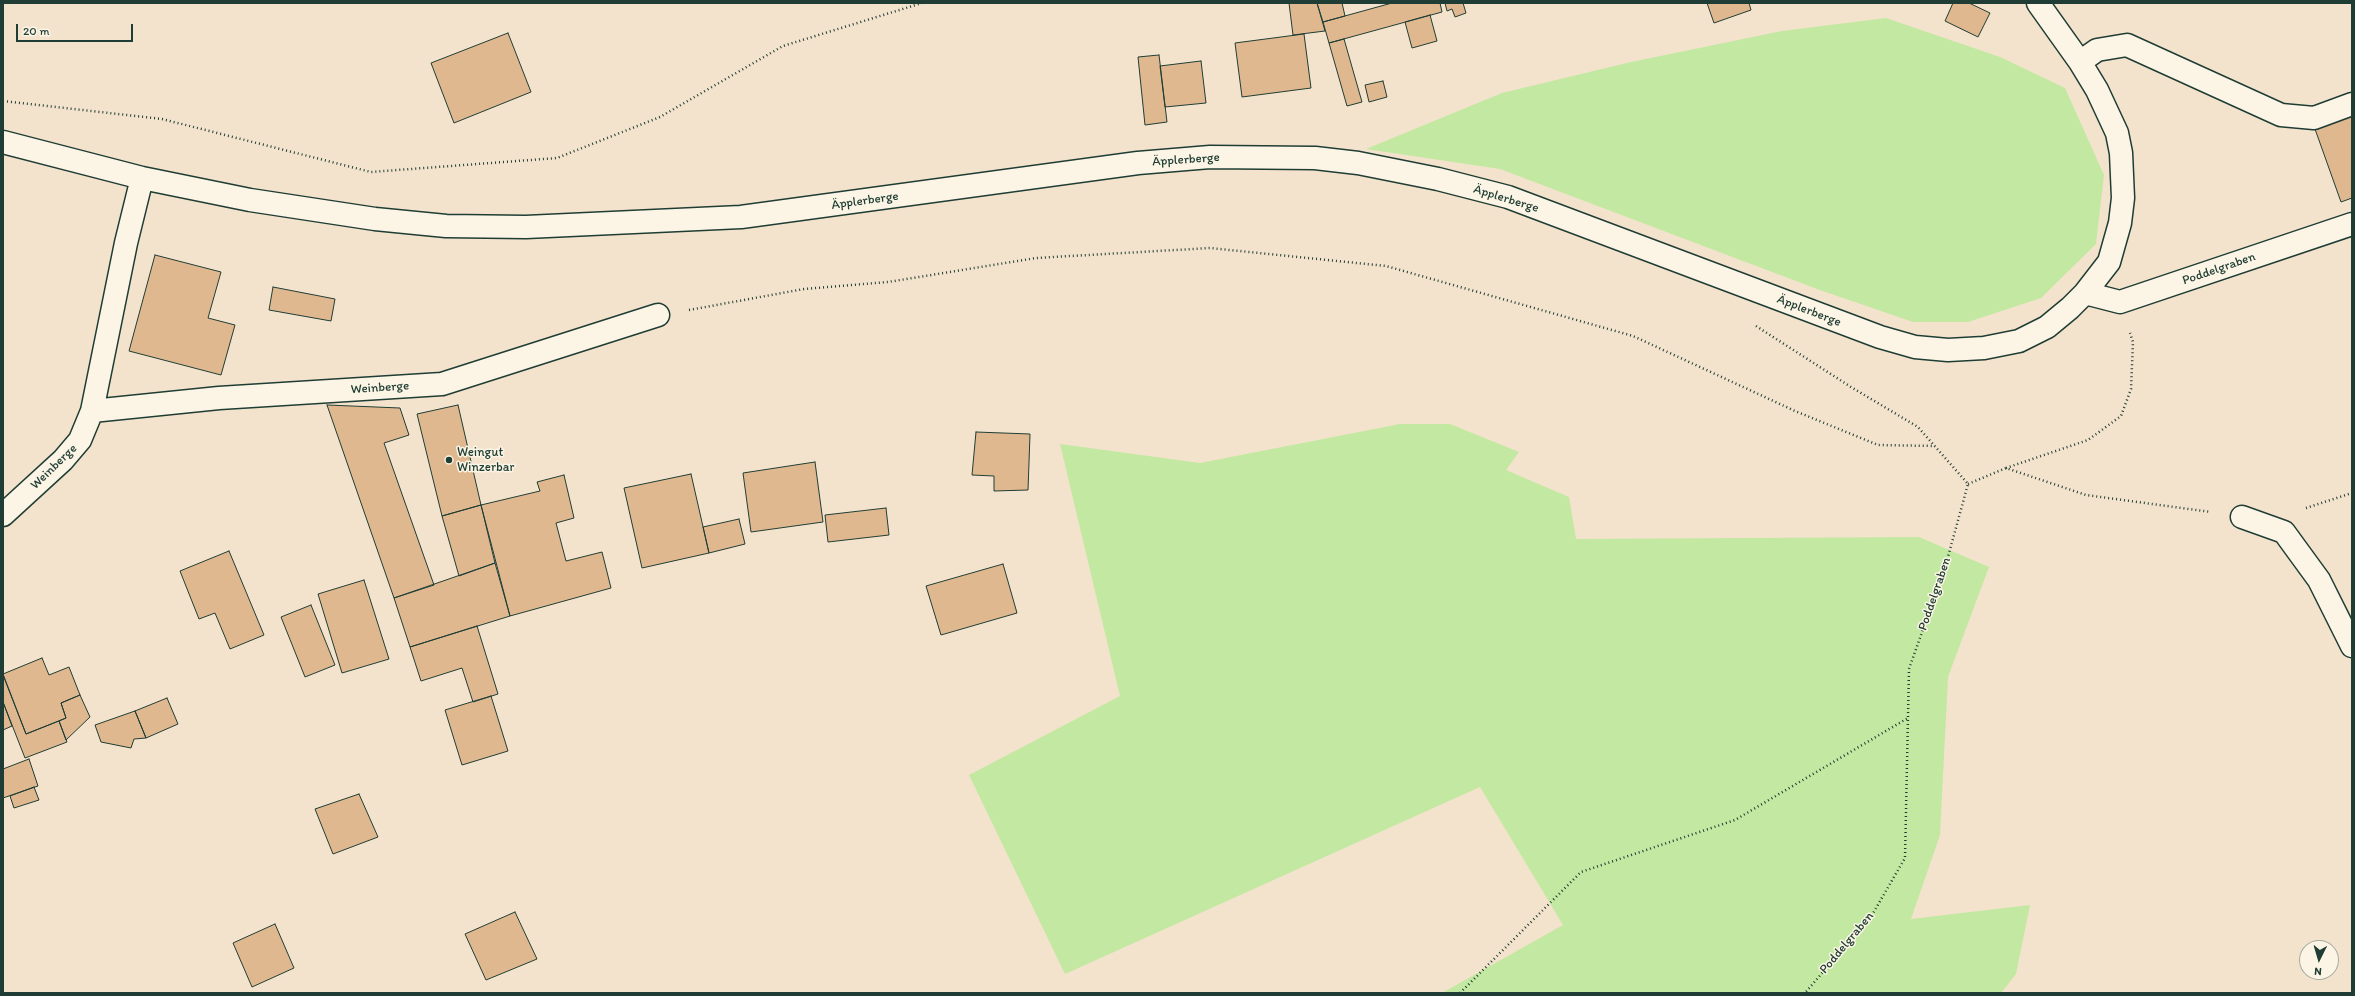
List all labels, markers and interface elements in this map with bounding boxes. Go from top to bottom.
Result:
scale bar [18,16,135,42]
text: 20 m [23,24,50,38]
street label: Äpplerberge [1152,150,1220,170]
street label: Äpplerberge [1471,182,1541,216]
street label: Äpplerberge [830,189,900,213]
street label: Poddelgraben [2180,249,2258,289]
street label: Äpplerberge [1775,292,1843,330]
street label: Weinberge [350,378,410,398]
street label: Weinberge [28,441,80,493]
place label: Weingut Winzerbar [457,445,514,476]
marker: Weingut Winzerbar [444,455,454,465]
street label: Poddelgraben [1915,555,1955,633]
street label: Poddelgraben [1816,909,1878,977]
north arrow [2299,940,2339,980]
text: N [2314,965,2322,978]

